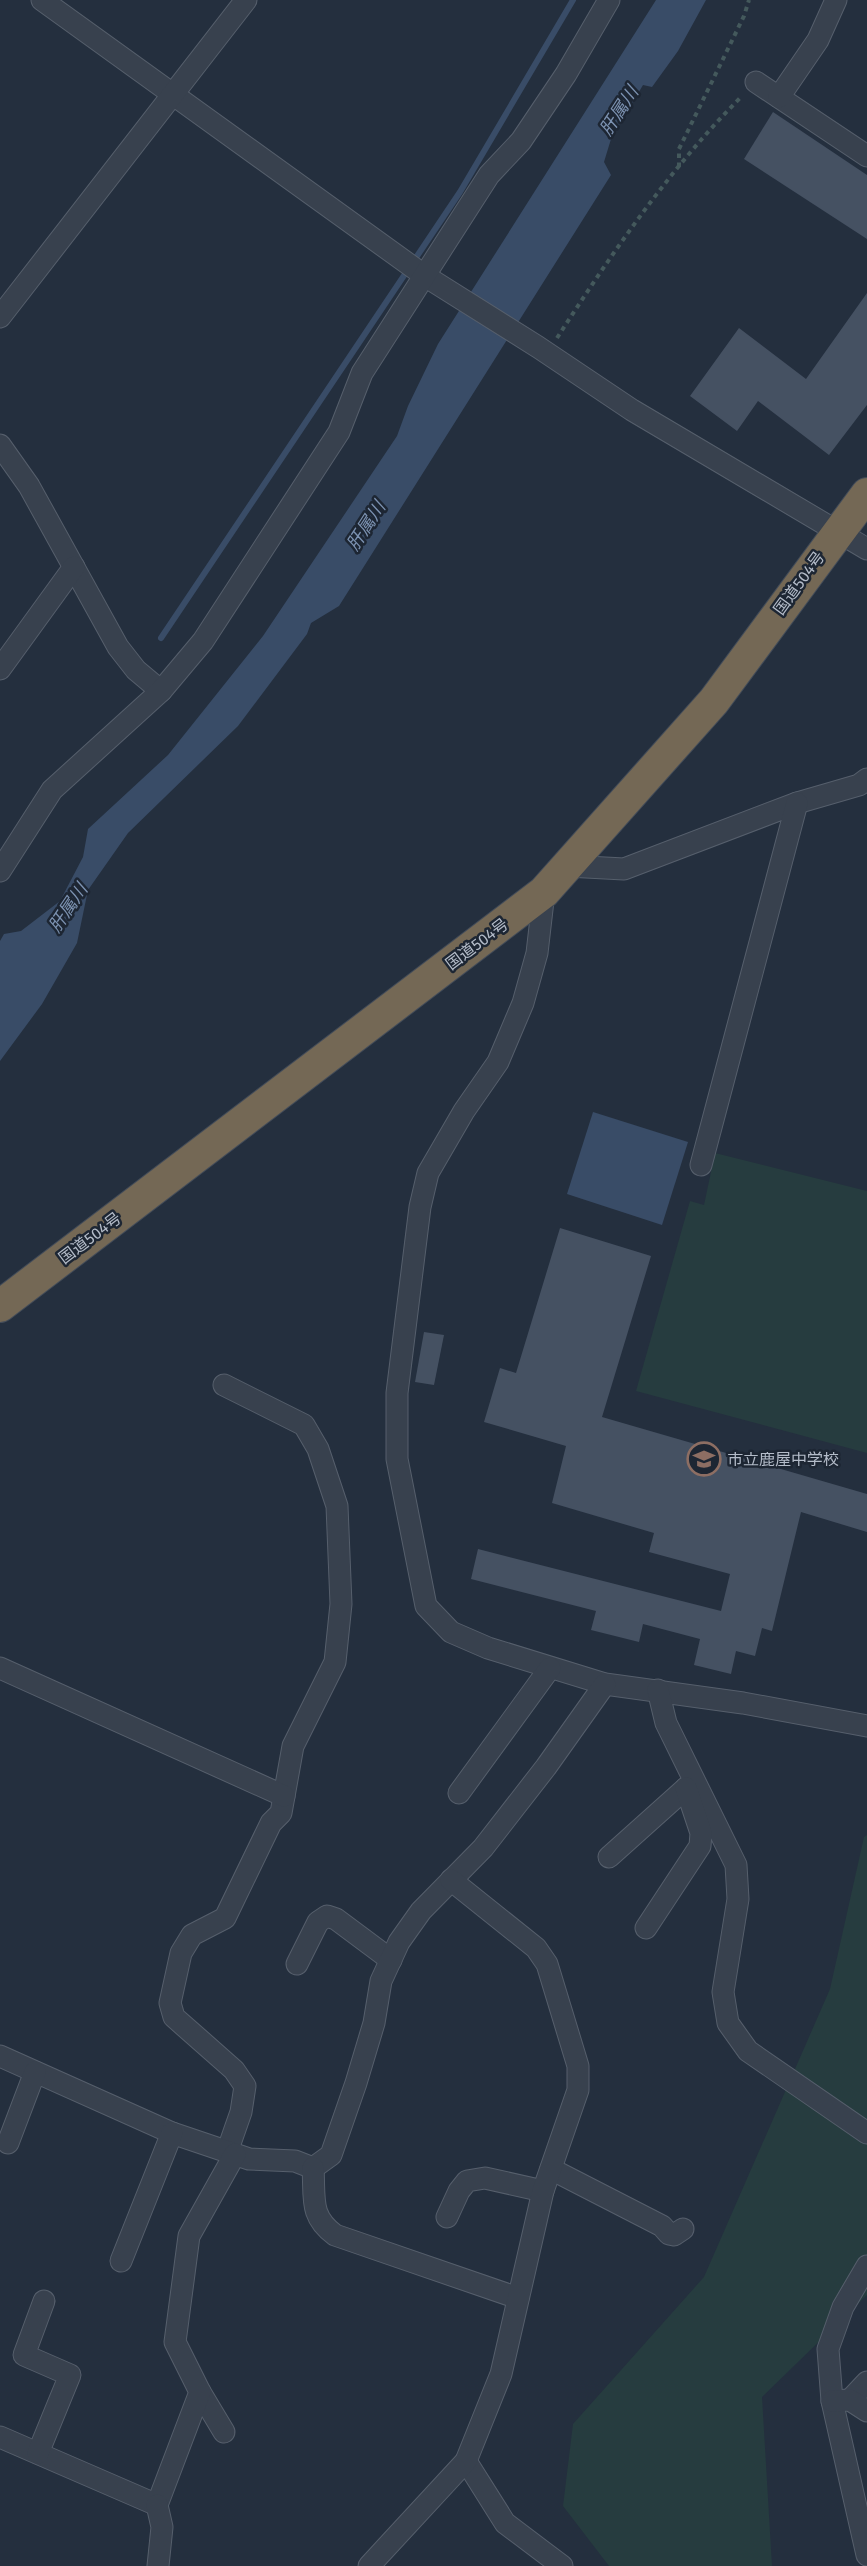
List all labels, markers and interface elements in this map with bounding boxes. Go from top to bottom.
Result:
water label: 肝属川 [595,81,644,140]
water label: 肝属川 [342,496,391,555]
street label: 国道504号 [770,548,828,618]
water label: 肝属川 [44,878,93,937]
street label: 国道504号 [442,914,512,974]
street label: 国道504号 [55,1208,125,1268]
school or university icon: 市立鹿屋中学校 [686,1441,722,1477]
place label: 市立鹿屋中学校 [727,1450,839,1469]

